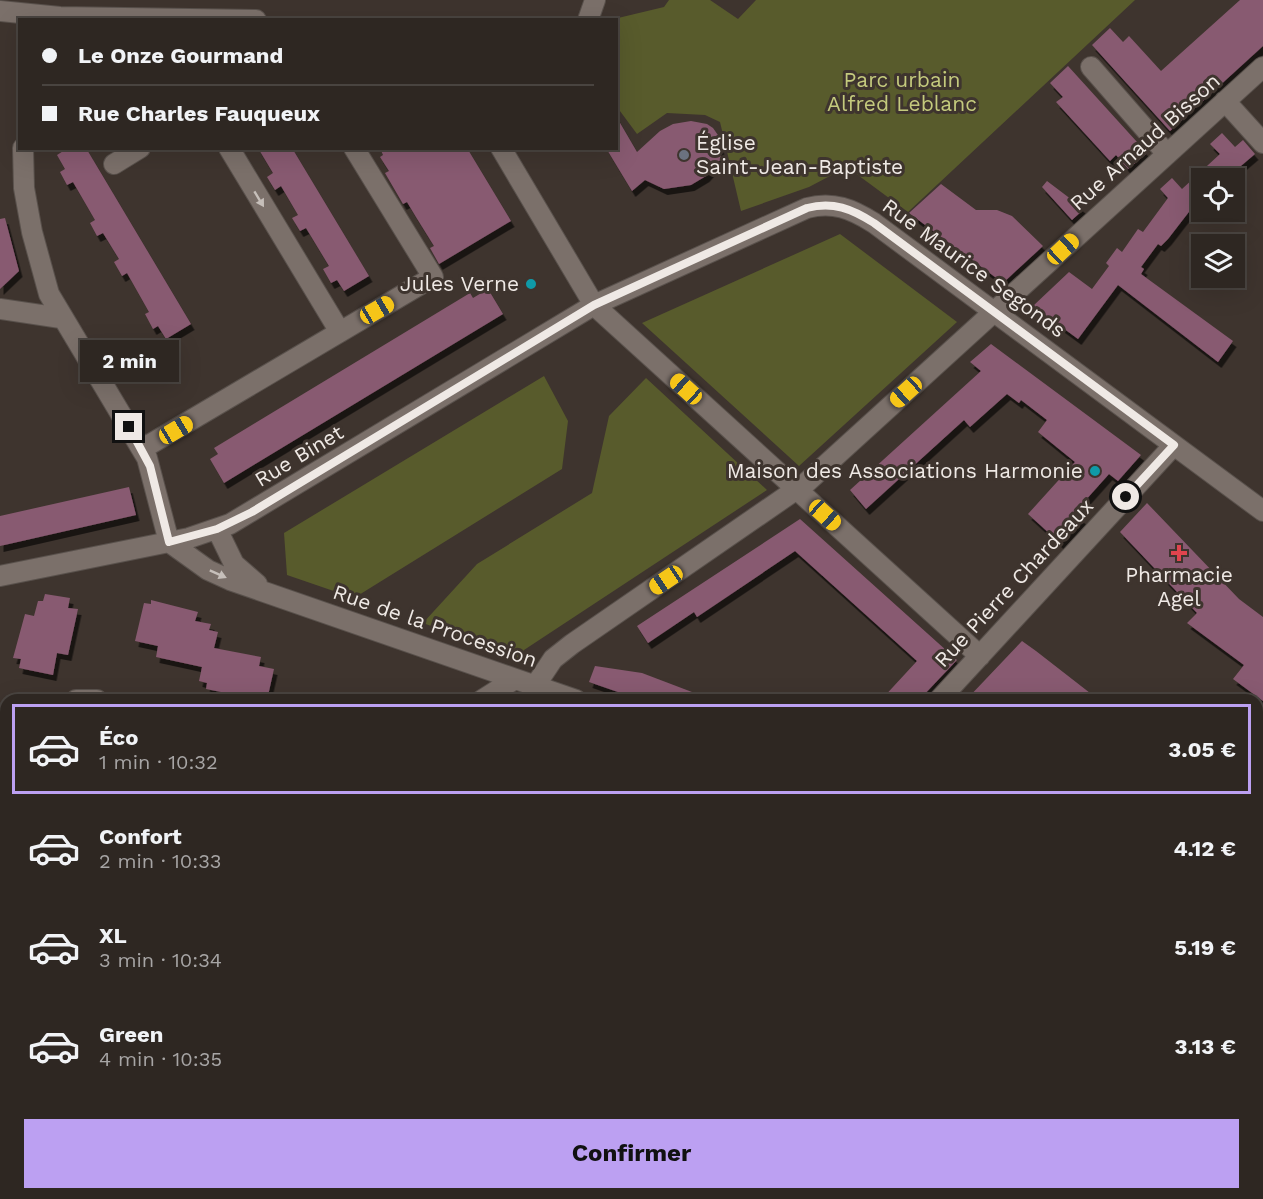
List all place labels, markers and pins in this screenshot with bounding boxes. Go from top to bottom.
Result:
place label: Église Saint-Jean-Baptiste [696,130,903,179]
marker: Église Saint-Jean-Baptiste [677,148,691,162]
place label: Jules Verne [400,271,519,296]
marker: Jules Verne [524,277,538,291]
place label: Maison des Associations Harmonie [727,458,1083,483]
marker: Maison des Associations Harmonie [1088,464,1102,478]
marker: Pharmacie Agel [1172,546,1186,560]
place label: Pharmacie Agel [1125,562,1233,611]

